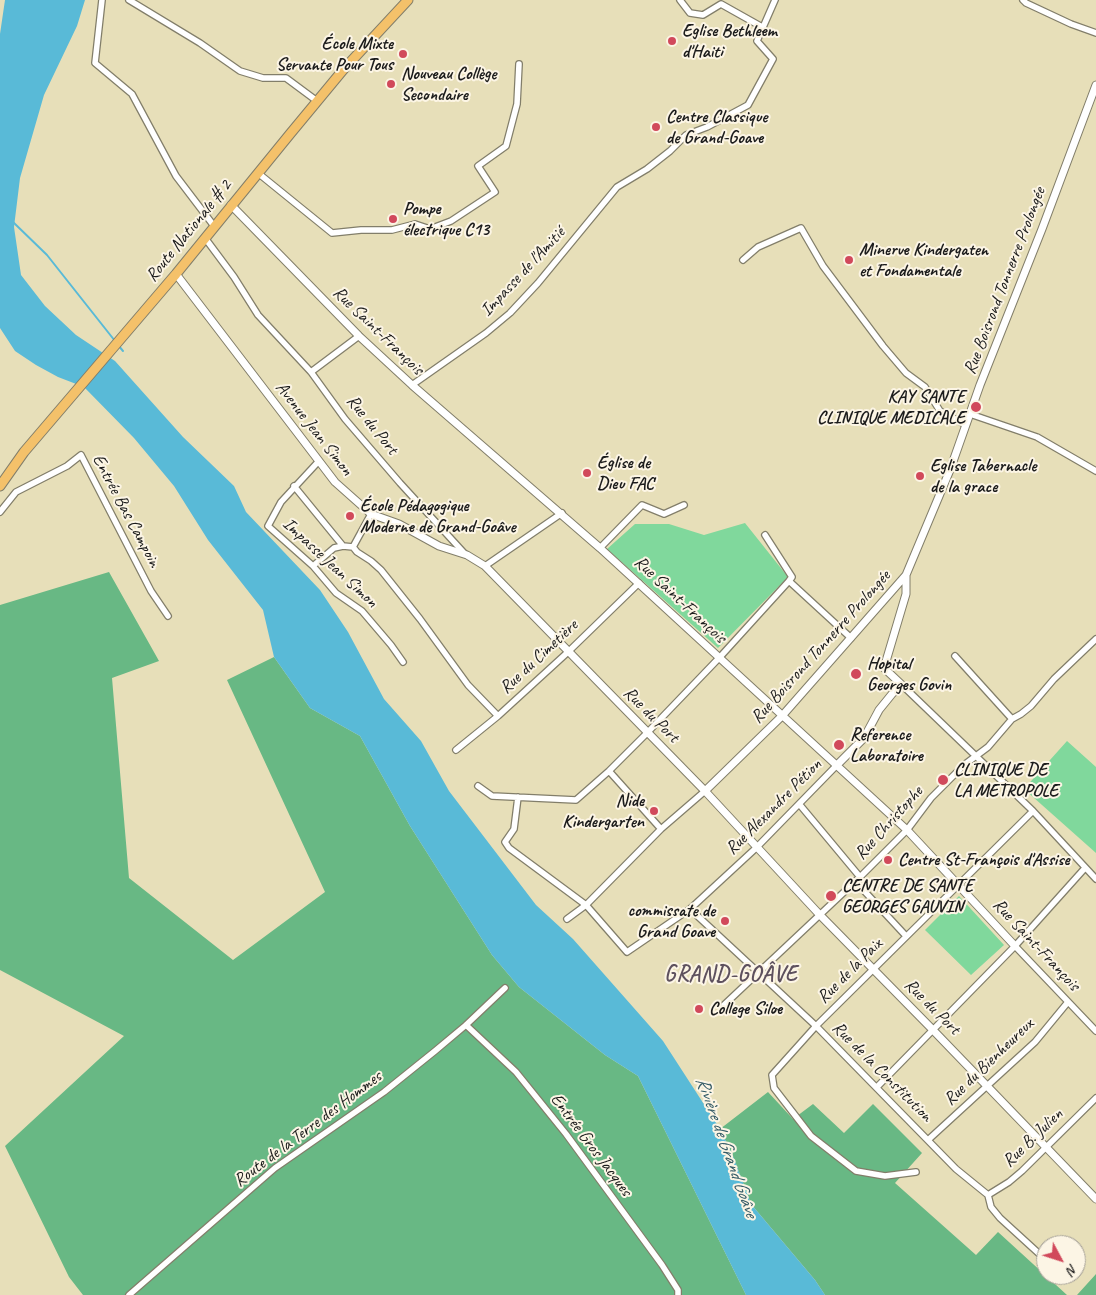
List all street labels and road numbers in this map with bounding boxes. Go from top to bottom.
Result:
street label: Route Nationale # 2 [141,176,237,286]
street label: Rue Boisrond Tonnerre Prolongée [959,184,1051,378]
street label: Impasse de l'Amitié [476,223,570,321]
street label: Rue Saint-François [328,282,428,380]
street label: Avenue Jean Simon [271,378,357,480]
street label: Rue du Port [341,391,403,459]
street label: Entrée Bas Campoin [87,451,165,571]
street label: Impasse Jean Simon [278,513,382,613]
street label: Rue Saint-François [629,552,731,648]
street label: Rue Boisrond Tonnerre Prolongée [747,566,895,728]
street label: Rue du Cimetière [495,615,583,699]
street label: Rue du Port [618,682,684,748]
street label: Rue Alexandre Pétion [721,754,827,860]
street label: Rue Christophe [850,782,928,864]
street label: Rue Saint-François [988,894,1084,996]
street label: Rue de la Paix [813,934,887,1008]
street label: Rue du Port [899,974,965,1040]
street label: Rue du Bienheureux [940,1014,1038,1110]
street label: Rue de la Constitution [827,1017,937,1127]
street label: Route de la Terre des Hommes [230,1066,386,1192]
street label: Entrée Gros Jacques [545,1089,637,1201]
street label: Rue B. Julien [998,1104,1068,1172]

